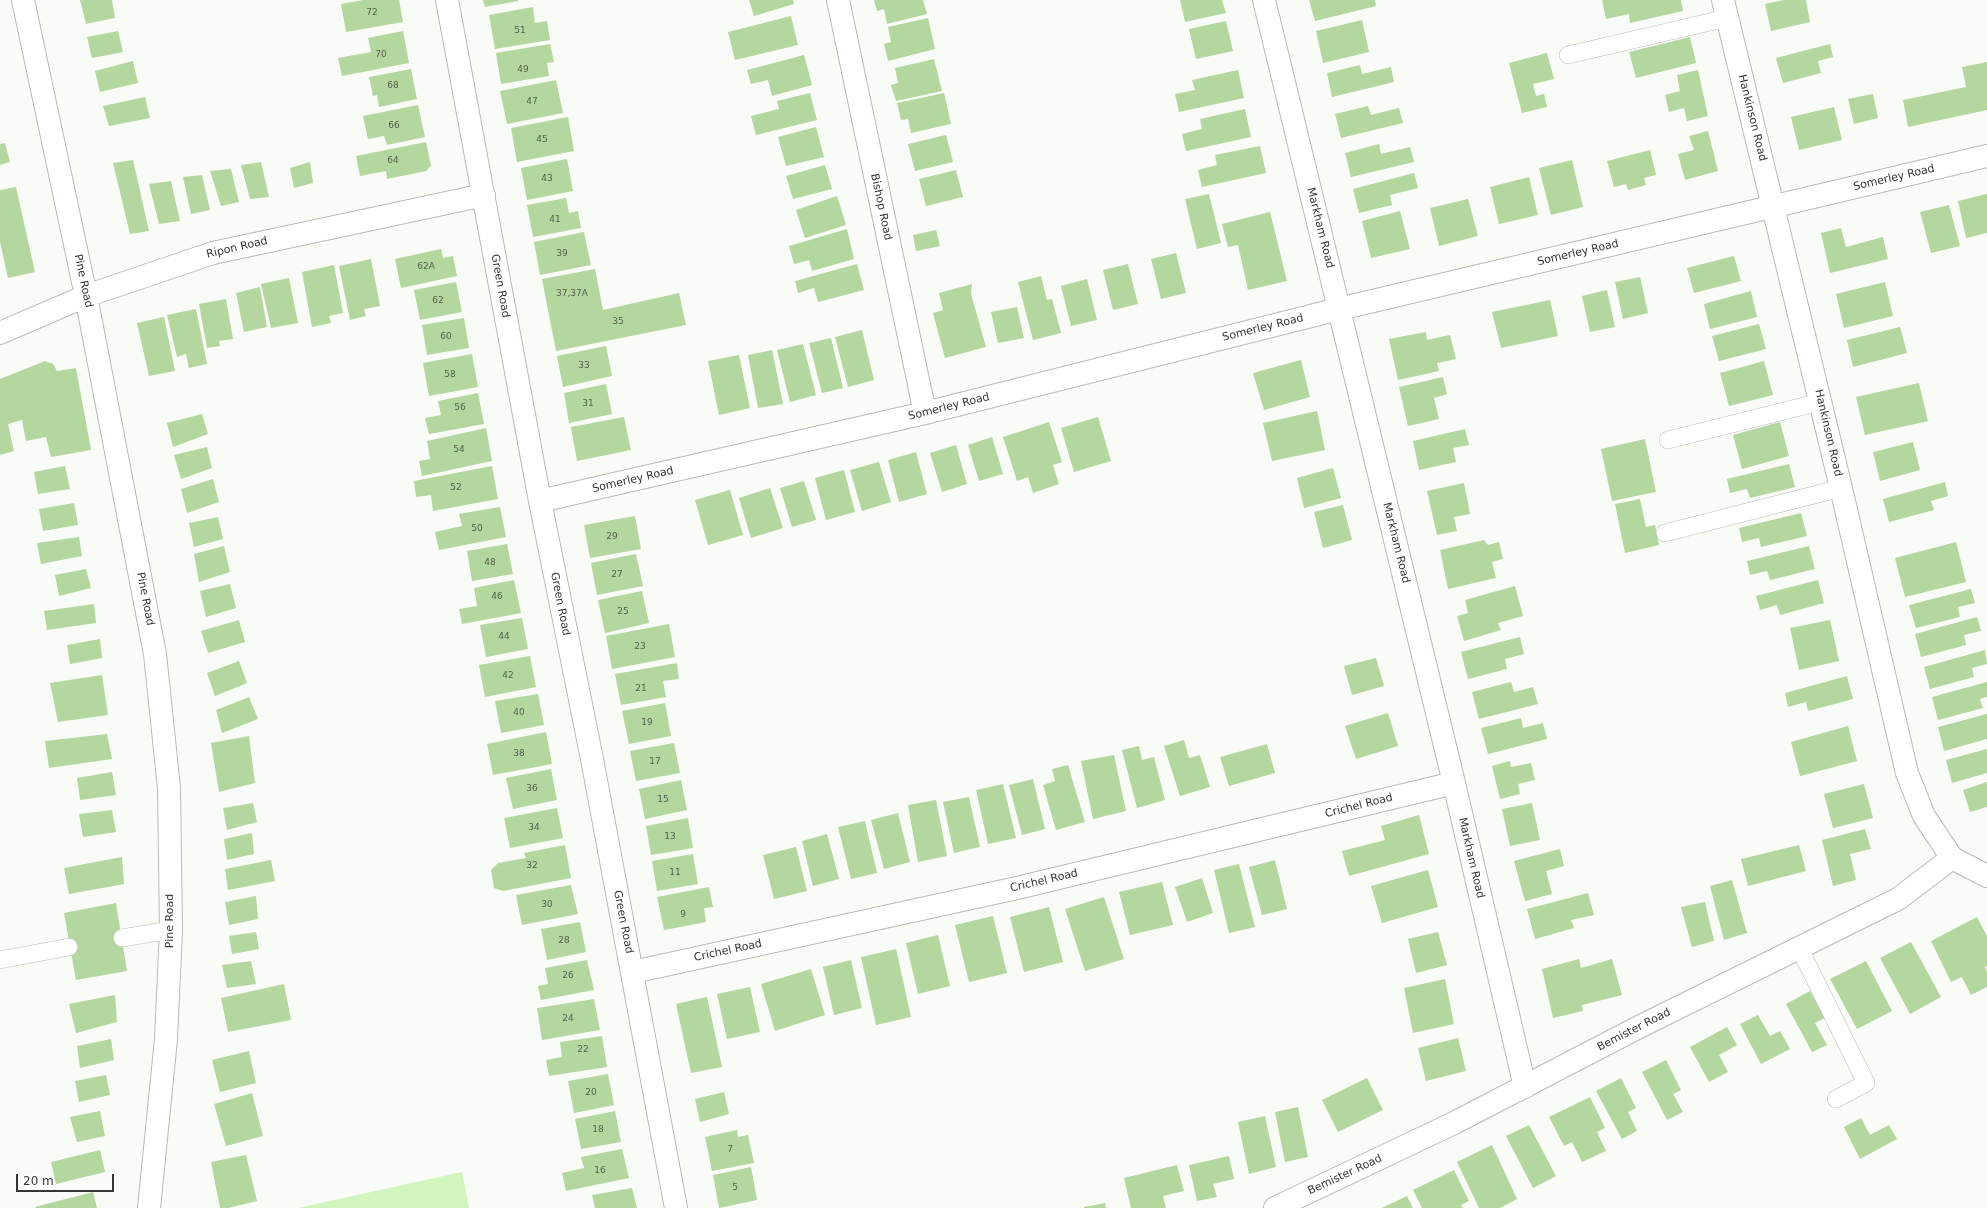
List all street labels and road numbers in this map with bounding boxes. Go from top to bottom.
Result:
street label: Hankinson Road [1735,73,1769,163]
street label: Somerley Road [1852,162,1936,194]
street label: Bishop Road [867,172,895,242]
street label: Markham Road [1304,186,1336,270]
street label: Ripon Road [205,235,269,261]
street label: Somerley Road [1536,237,1620,269]
street label: Pine Road [71,253,95,309]
street label: Green Road [488,253,512,319]
street label: Somerley Road [1221,312,1305,344]
street label: Hankinson Road [1812,388,1844,478]
street label: Somerley Road [907,391,991,423]
street label: Somerley Road [591,464,675,496]
street label: Markham Road [1380,501,1412,585]
street label: Pine Road [133,571,157,627]
street label: Green Road [547,571,573,637]
street label: Crichel Road [1324,791,1394,821]
street label: Markham Road [1455,816,1487,900]
street label: Crichel Road [1009,867,1079,895]
street label: Green Road [610,889,636,955]
street label: Pine Road [163,894,177,948]
street label: Crichel Road [693,937,763,965]
street label: Bemister Road [1595,1006,1673,1054]
street label: Bemister Road [1306,1152,1384,1198]

